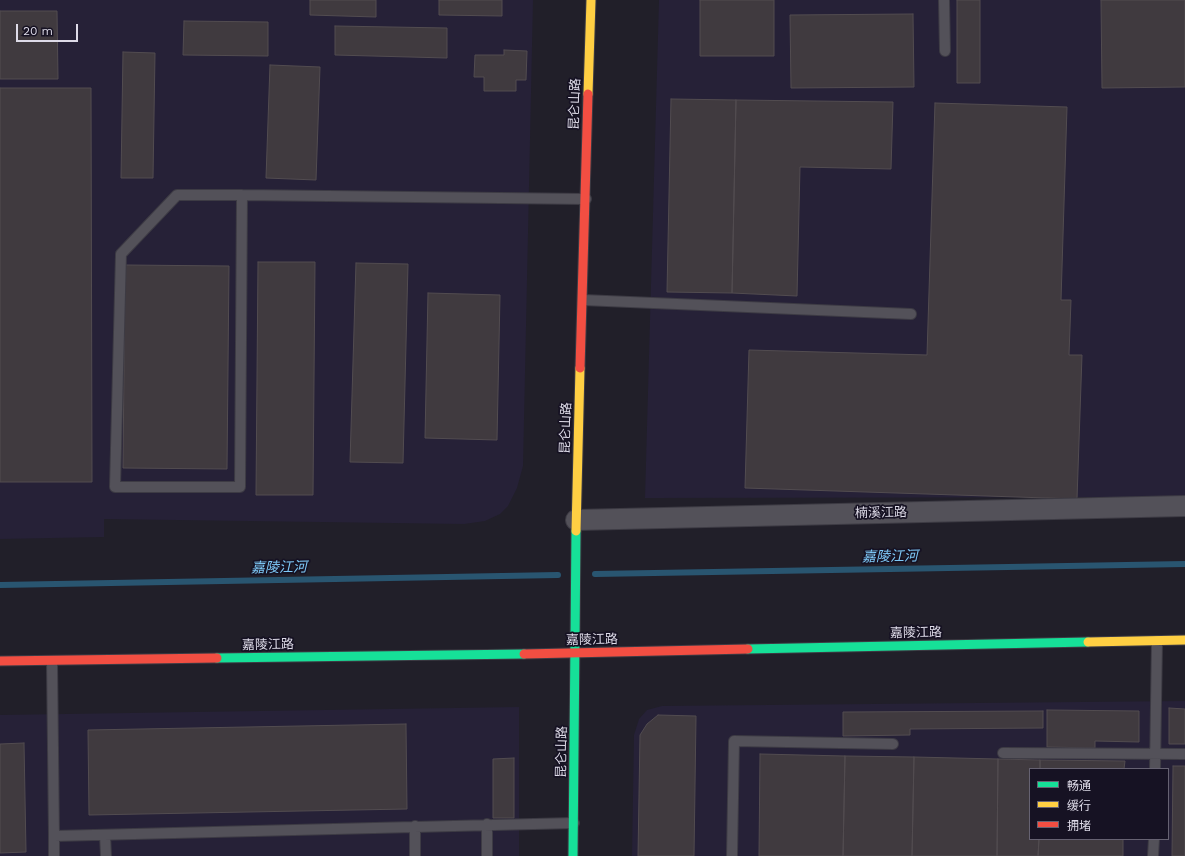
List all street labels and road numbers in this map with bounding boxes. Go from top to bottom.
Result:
street label: 昆仑山路 [566,78,584,130]
street label: 昆仑山路 [557,402,575,454]
street label: 楠溪江路 [855,505,907,521]
street label: 嘉陵江路 [890,625,942,641]
street label: 嘉陵江路 [566,632,618,648]
street label: 嘉陵江路 [242,637,294,653]
street label: 昆仑山路 [554,726,570,778]

